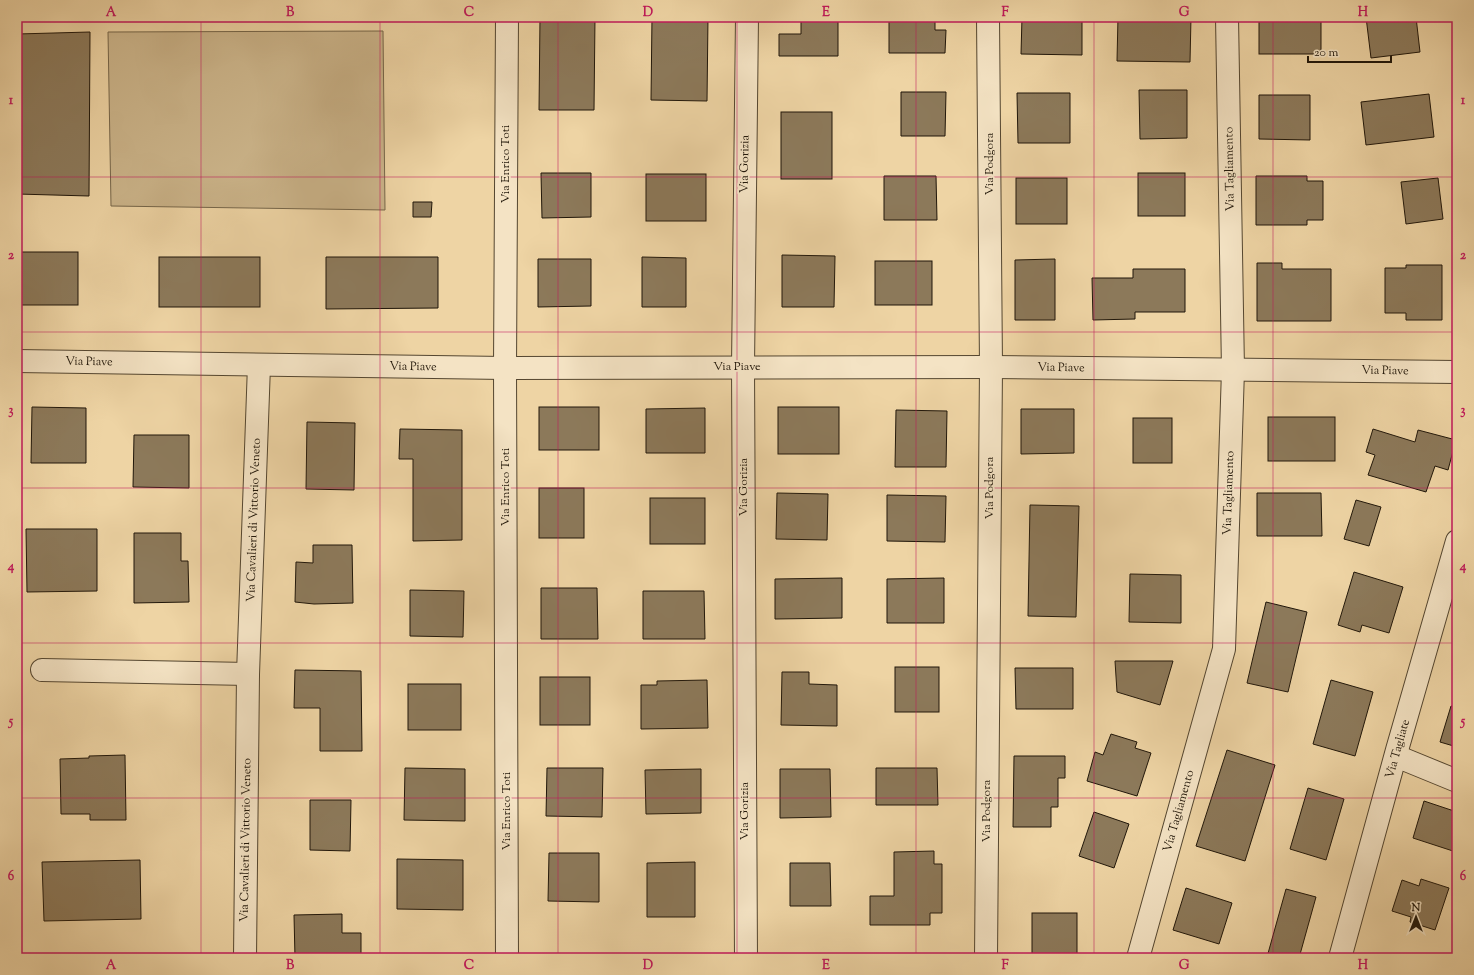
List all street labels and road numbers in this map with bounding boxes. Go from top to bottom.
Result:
street label: Via Enrico Toti [497,124,515,203]
street label: Via Tagliamento [1220,126,1240,211]
street label: Via Podgora [981,132,999,195]
street label: Via Gorizia [735,134,755,193]
street label: Via Piave [65,353,113,371]
street label: Via Piave [389,358,437,376]
street label: Via Piave [713,358,761,376]
street label: Via Piave [1037,359,1085,377]
street label: Via Piave [1361,362,1409,380]
street label: Via Cavalieri di Vittorio Veneto [242,437,266,602]
street label: Via Enrico Toti [497,447,515,526]
street label: Via Tagliamento [1219,450,1239,535]
street label: Via Podgora [981,456,999,519]
street label: Via Gorizia [735,457,753,516]
street label: Via Tagliate [1381,717,1415,781]
street label: Via Cavalieri di Vittorio Veneto [236,757,256,922]
street label: Via Tagliamento [1159,768,1199,854]
street label: Via Enrico Toti [498,771,516,850]
street label: Via Podgora [978,779,996,842]
street label: Via Gorizia [736,781,754,840]

